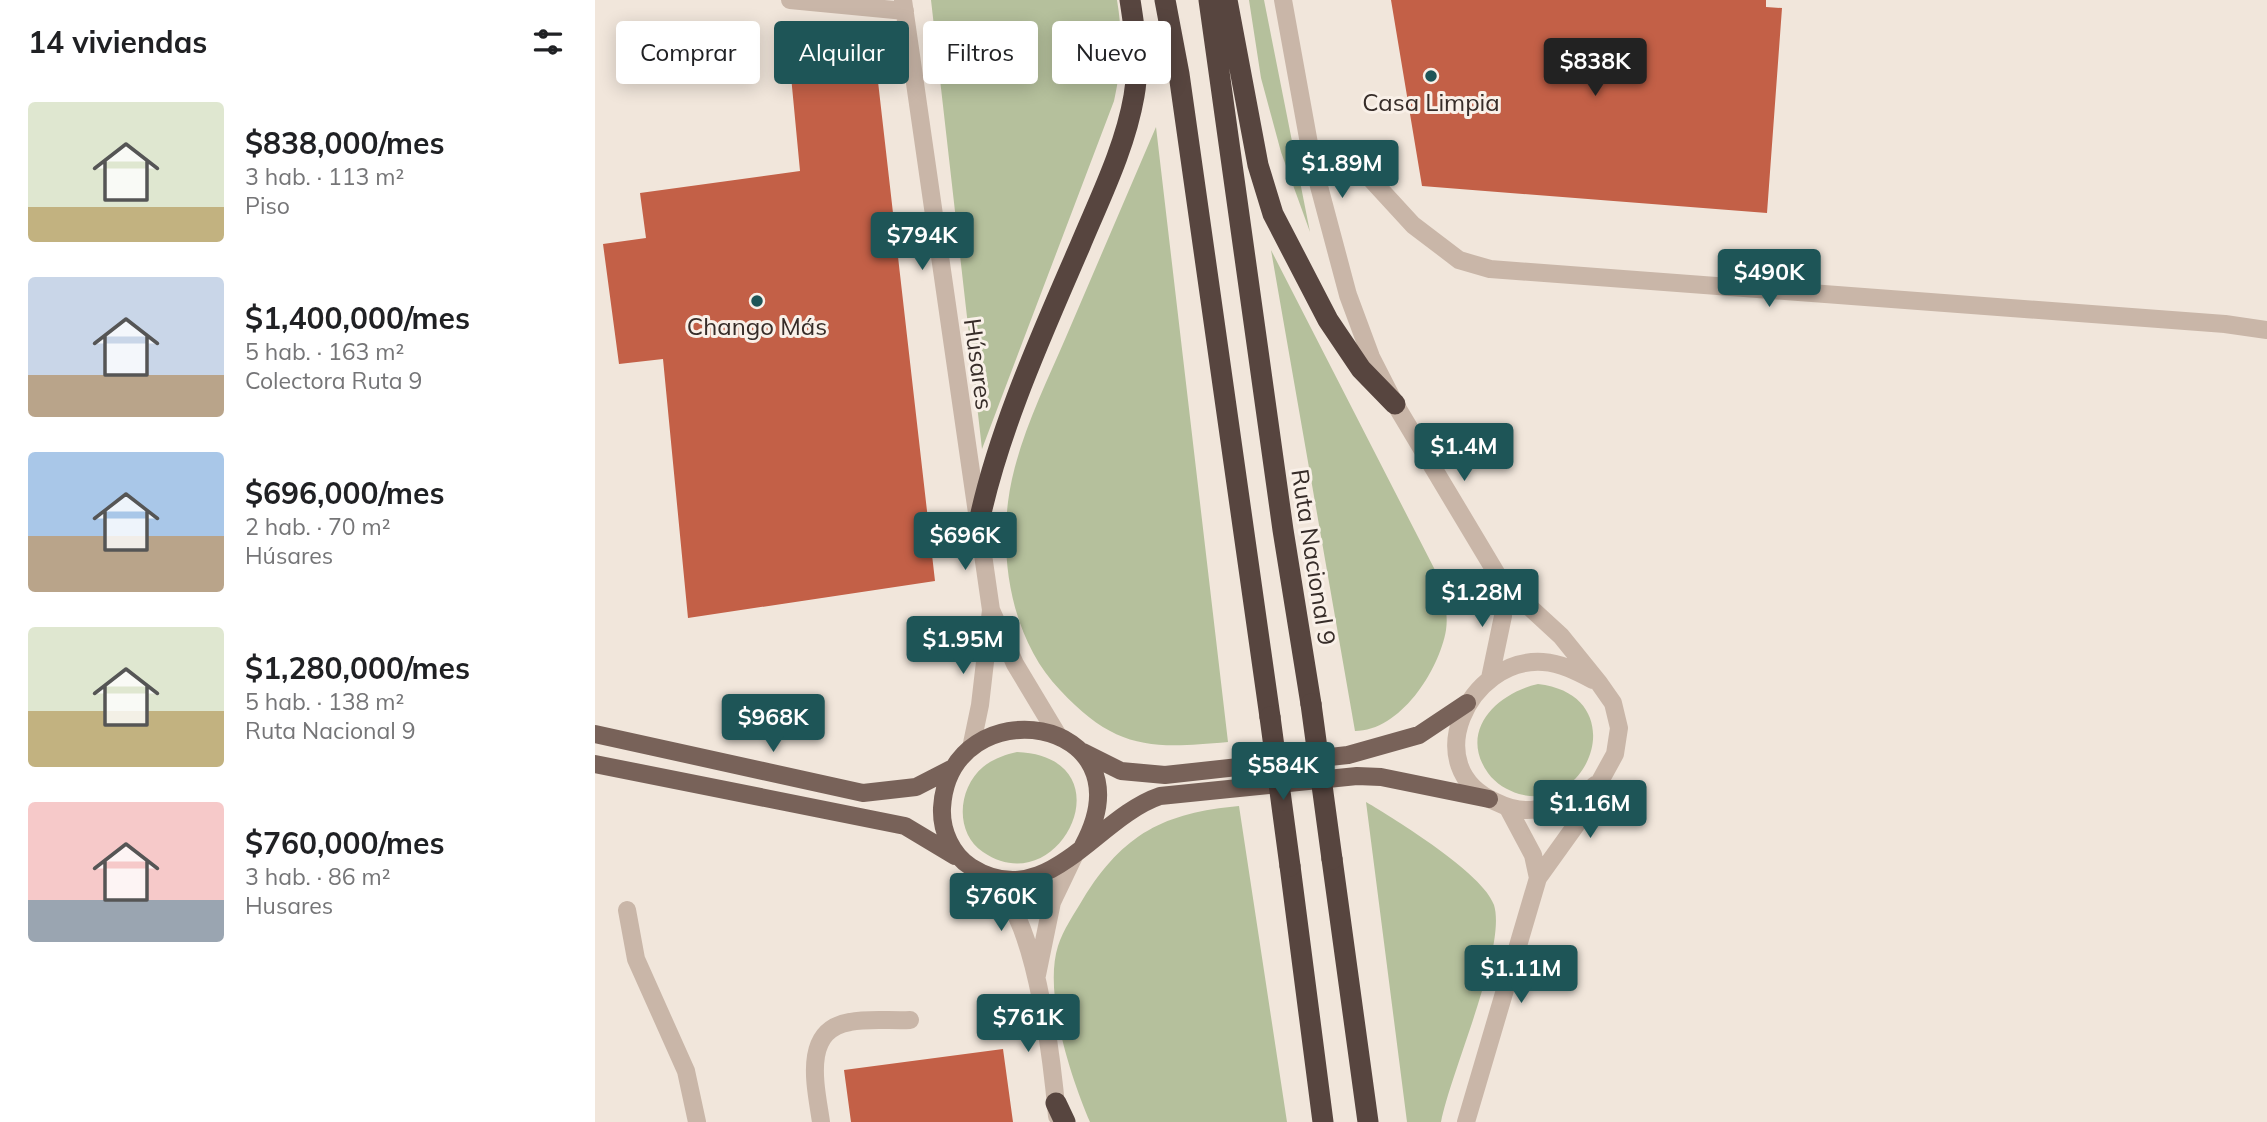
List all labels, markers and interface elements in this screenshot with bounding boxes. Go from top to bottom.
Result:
chip: Comprar [616,21,760,84]
chip: Alquilar [774,21,909,84]
chip: Filtros [923,21,1038,84]
chip: Nuevo [1052,21,1171,84]
text: 14 viviendas [28,23,207,61]
icon: filters [529,23,567,61]
pin: $838K [1546,38,1644,98]
text: $838K [1560,46,1630,75]
marker: Casa Limpia [1423,68,1439,84]
place label: Casa Limpia [1362,87,1500,117]
text: $838,000/mes [245,124,445,162]
icon: home [84,130,168,214]
pin: $1.89M [1285,140,1399,200]
text: $1.89M [1302,148,1382,177]
text: 3 hab. · 113 m² [245,162,404,191]
text: Piso [245,191,290,220]
pin: $794K [873,212,971,272]
text: $794K [887,220,957,249]
pin: $490K [1720,250,1818,309]
text: $490K [1734,257,1804,286]
marker: Chango Más [749,293,765,309]
text: $1,400,000/mes [245,299,470,337]
icon: home [84,305,168,389]
place label: Chango Más [687,311,827,341]
street label: Húsares [958,316,1000,412]
text: 5 hab. · 163 m² [245,337,404,366]
text: Colectora Ruta 9 [245,366,422,395]
pin: $1.4M [1415,424,1513,483]
text: $1.4M [1430,431,1498,460]
street label: Ruta Nacional 9 [1285,467,1343,647]
text: $696,000/mes [245,474,445,512]
icon: home [84,480,168,564]
text: 2 hab. · 70 m² [245,512,390,541]
pin: $696K [916,512,1014,572]
text: $696K [930,520,1000,549]
text: Húsares [245,541,333,570]
pin: $1.28M [1425,570,1539,629]
text: $1.28M [1442,577,1522,606]
pin: $1.95M [906,616,1020,676]
text: $1.95M [923,624,1003,653]
text: $1,280,000/mes [245,649,470,687]
icon: home [84,655,168,739]
text: 5 hab. · 138 m² [245,687,404,716]
pin: $968K [724,694,822,754]
text: $968K [738,702,808,731]
text: Ruta Nacional 9 [245,716,416,745]
pin: $584K [1234,742,1332,802]
text: $584K [1248,750,1318,779]
pin: $1.16M [1533,780,1647,840]
text: $1.16M [1550,788,1630,817]
text: $760,000/mes [245,824,445,862]
icon: home [84,830,168,914]
text: 3 hab. · 86 m² [245,862,390,891]
pin: $760K [952,874,1050,933]
text: $760K [966,881,1036,910]
text: Husares [245,891,333,920]
pin: $1.11M [1464,946,1578,1005]
text: $1.11M [1481,953,1561,982]
pin: $761K [979,995,1077,1054]
text: $761K [993,1002,1063,1031]

